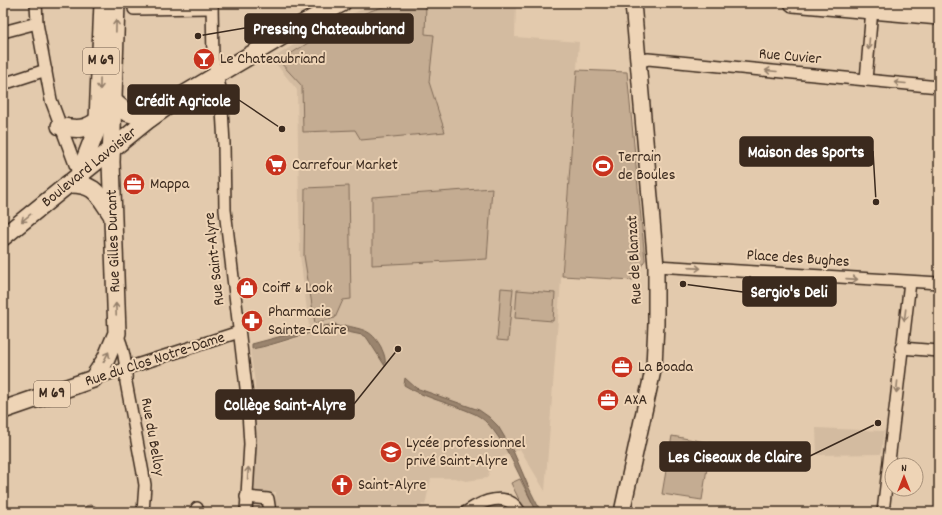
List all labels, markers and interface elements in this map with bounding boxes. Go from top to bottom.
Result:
callout: Pressing Chateaubriand [245,14,413,43]
text: Pressing Chateaubriand [253,19,405,43]
one-way arrow [112,20,120,33]
one-way arrow [865,37,873,50]
street label: Rue Cuvier [758,43,822,71]
bar icon: Le Chateaubriand [191,46,217,72]
road number: M 69 [83,48,119,74]
place label: Le Chateaubriand [220,48,326,71]
one-way arrow [765,67,778,75]
one-way arrow [97,77,104,90]
one-way arrow [894,79,907,87]
callout: Crédit Agricole [128,85,239,114]
text: Crédit Agricole [135,91,231,115]
street label: Boulevard Lavoisier [36,121,142,213]
callout: Maison des Sports [740,137,873,166]
text: Maison des Sports [748,142,864,166]
place label: Terrain de Boules [618,146,676,187]
supermarket icon: Carrefour Market [263,152,289,178]
sports icon: Terrain de Boules [590,153,616,179]
place label: Carrefour Market [292,154,398,177]
office icon: Mappa [121,171,147,197]
place label: Mappa [150,173,190,196]
street label: Rue Gilles Durant [101,189,127,293]
street label: Rue Saint-Alyre [199,211,231,307]
one-way arrow [21,213,32,222]
street label: Rue de Blanzat [621,215,649,305]
street label: Place des Bughes [746,244,851,274]
one-way arrow [688,265,701,272]
shop icon: Coiff & Look [234,275,260,301]
one-way arrow [845,275,858,282]
place label: Coiff & Look [262,277,333,300]
callout: Sergio's Deli [743,277,836,306]
text: Sergio's Deli [750,282,828,306]
place label: Pharmacie Sainte-Claire [268,301,346,342]
one-way arrow [112,303,120,316]
pharmacy icon: Pharmacie Sainte-Claire [239,308,265,334]
one-way arrow [902,308,909,321]
street label: Rue du Clos Notre-Dame [82,327,228,393]
one-way arrow [103,351,110,363]
office icon: La Boada [609,354,635,380]
place label: La Boada [638,356,693,379]
one-way arrow [893,380,900,393]
road number: M 69 [34,381,70,407]
office icon: AXA [595,387,621,413]
place label: AXA [624,389,647,412]
callout: Collège Saint-Alyre [216,390,354,419]
text: Collège Saint-Alyre [224,395,347,419]
street label: Rue du Belloy [134,396,170,479]
place label: Lycée professionnel privé Saint-Alyre [406,432,526,473]
school or university icon: Lycée professionnel privé Saint-Alyre [378,439,404,465]
callout: Les Ciseaux de Claire [660,442,810,471]
text: Les Ciseaux de Claire [668,447,802,471]
north arrow [884,457,924,497]
text: N [901,461,907,477]
one-way arrow [244,467,251,480]
church icon: Saint-Alyre [329,472,355,498]
place label: Saint-Alyre [358,474,426,497]

